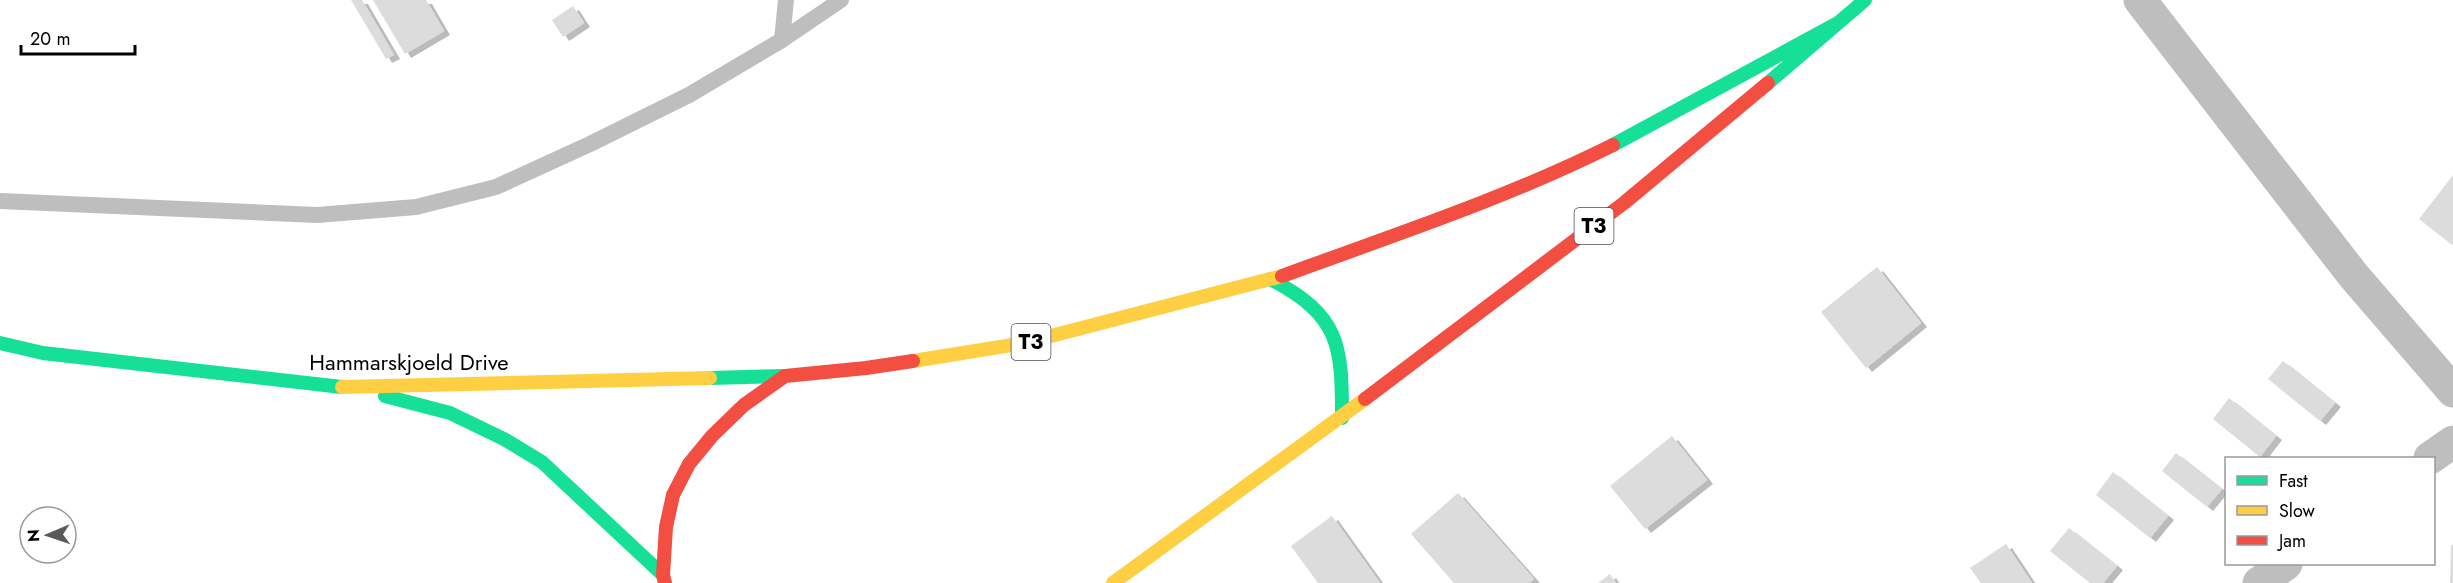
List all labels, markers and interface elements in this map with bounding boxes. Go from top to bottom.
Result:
scale bar [21,18,135,56]
text: 20 m [30,26,70,52]
road number: T3 [1574,208,1614,244]
road number: T3 [1012,324,1050,360]
street label: Hammarskjoeld Drive [309,346,509,378]
legend [2225,457,2435,565]
text: Fast [2279,468,2308,494]
text: Slow [2279,498,2316,524]
north arrow [18,505,78,565]
text: Jam [2277,528,2306,554]
text: N [22,529,45,542]

